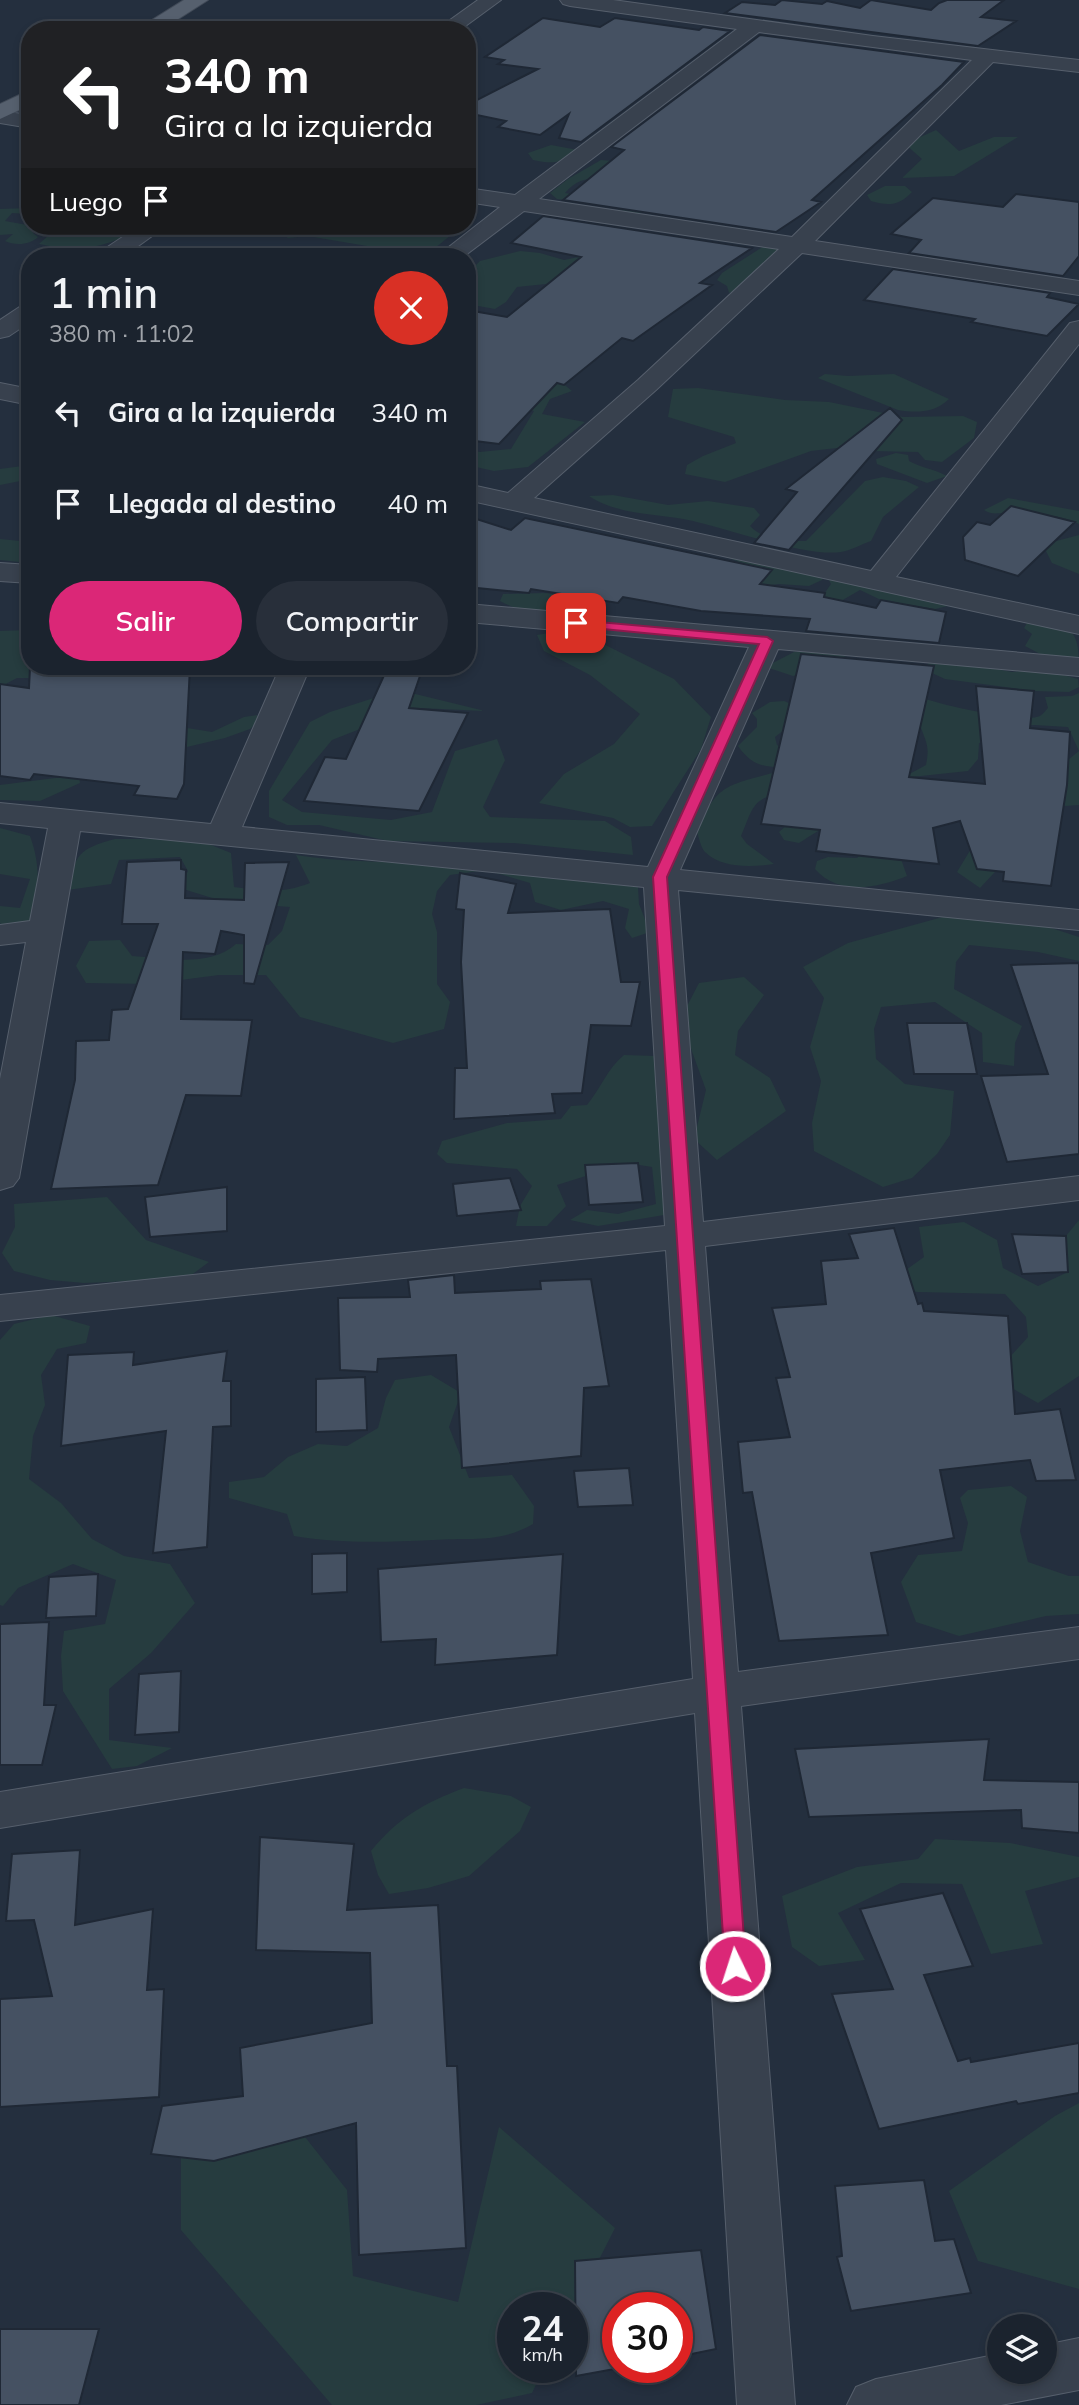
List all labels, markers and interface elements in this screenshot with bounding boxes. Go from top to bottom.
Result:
text: 340 m [164,44,310,105]
icon: left [49,49,140,140]
text: Gira a la izquierda [164,105,433,145]
icon: arrive [137,182,175,220]
text: Luego [49,185,123,218]
text: 1 min [49,266,158,319]
button: close [374,271,448,345]
text: 380 m · 11:02 [49,319,194,348]
icon: left [49,394,87,432]
text: Gira a la izquierda [108,396,336,429]
text: 340 m [372,396,448,429]
icon: arrive [49,485,87,523]
text: Llegada al destino [108,487,336,520]
text: 40 m [387,487,448,520]
button: Salir [49,581,242,661]
button: Compartir [256,581,448,661]
pin [546,593,606,653]
icon: arrive [557,604,595,642]
position arrow [698,1929,772,2003]
speed limit sign: 30 [602,2292,693,2383]
text: 24 [521,2306,564,2350]
map controls [987,2314,1057,2384]
button: layers [987,2314,1057,2384]
text: km/h [522,2343,563,2366]

